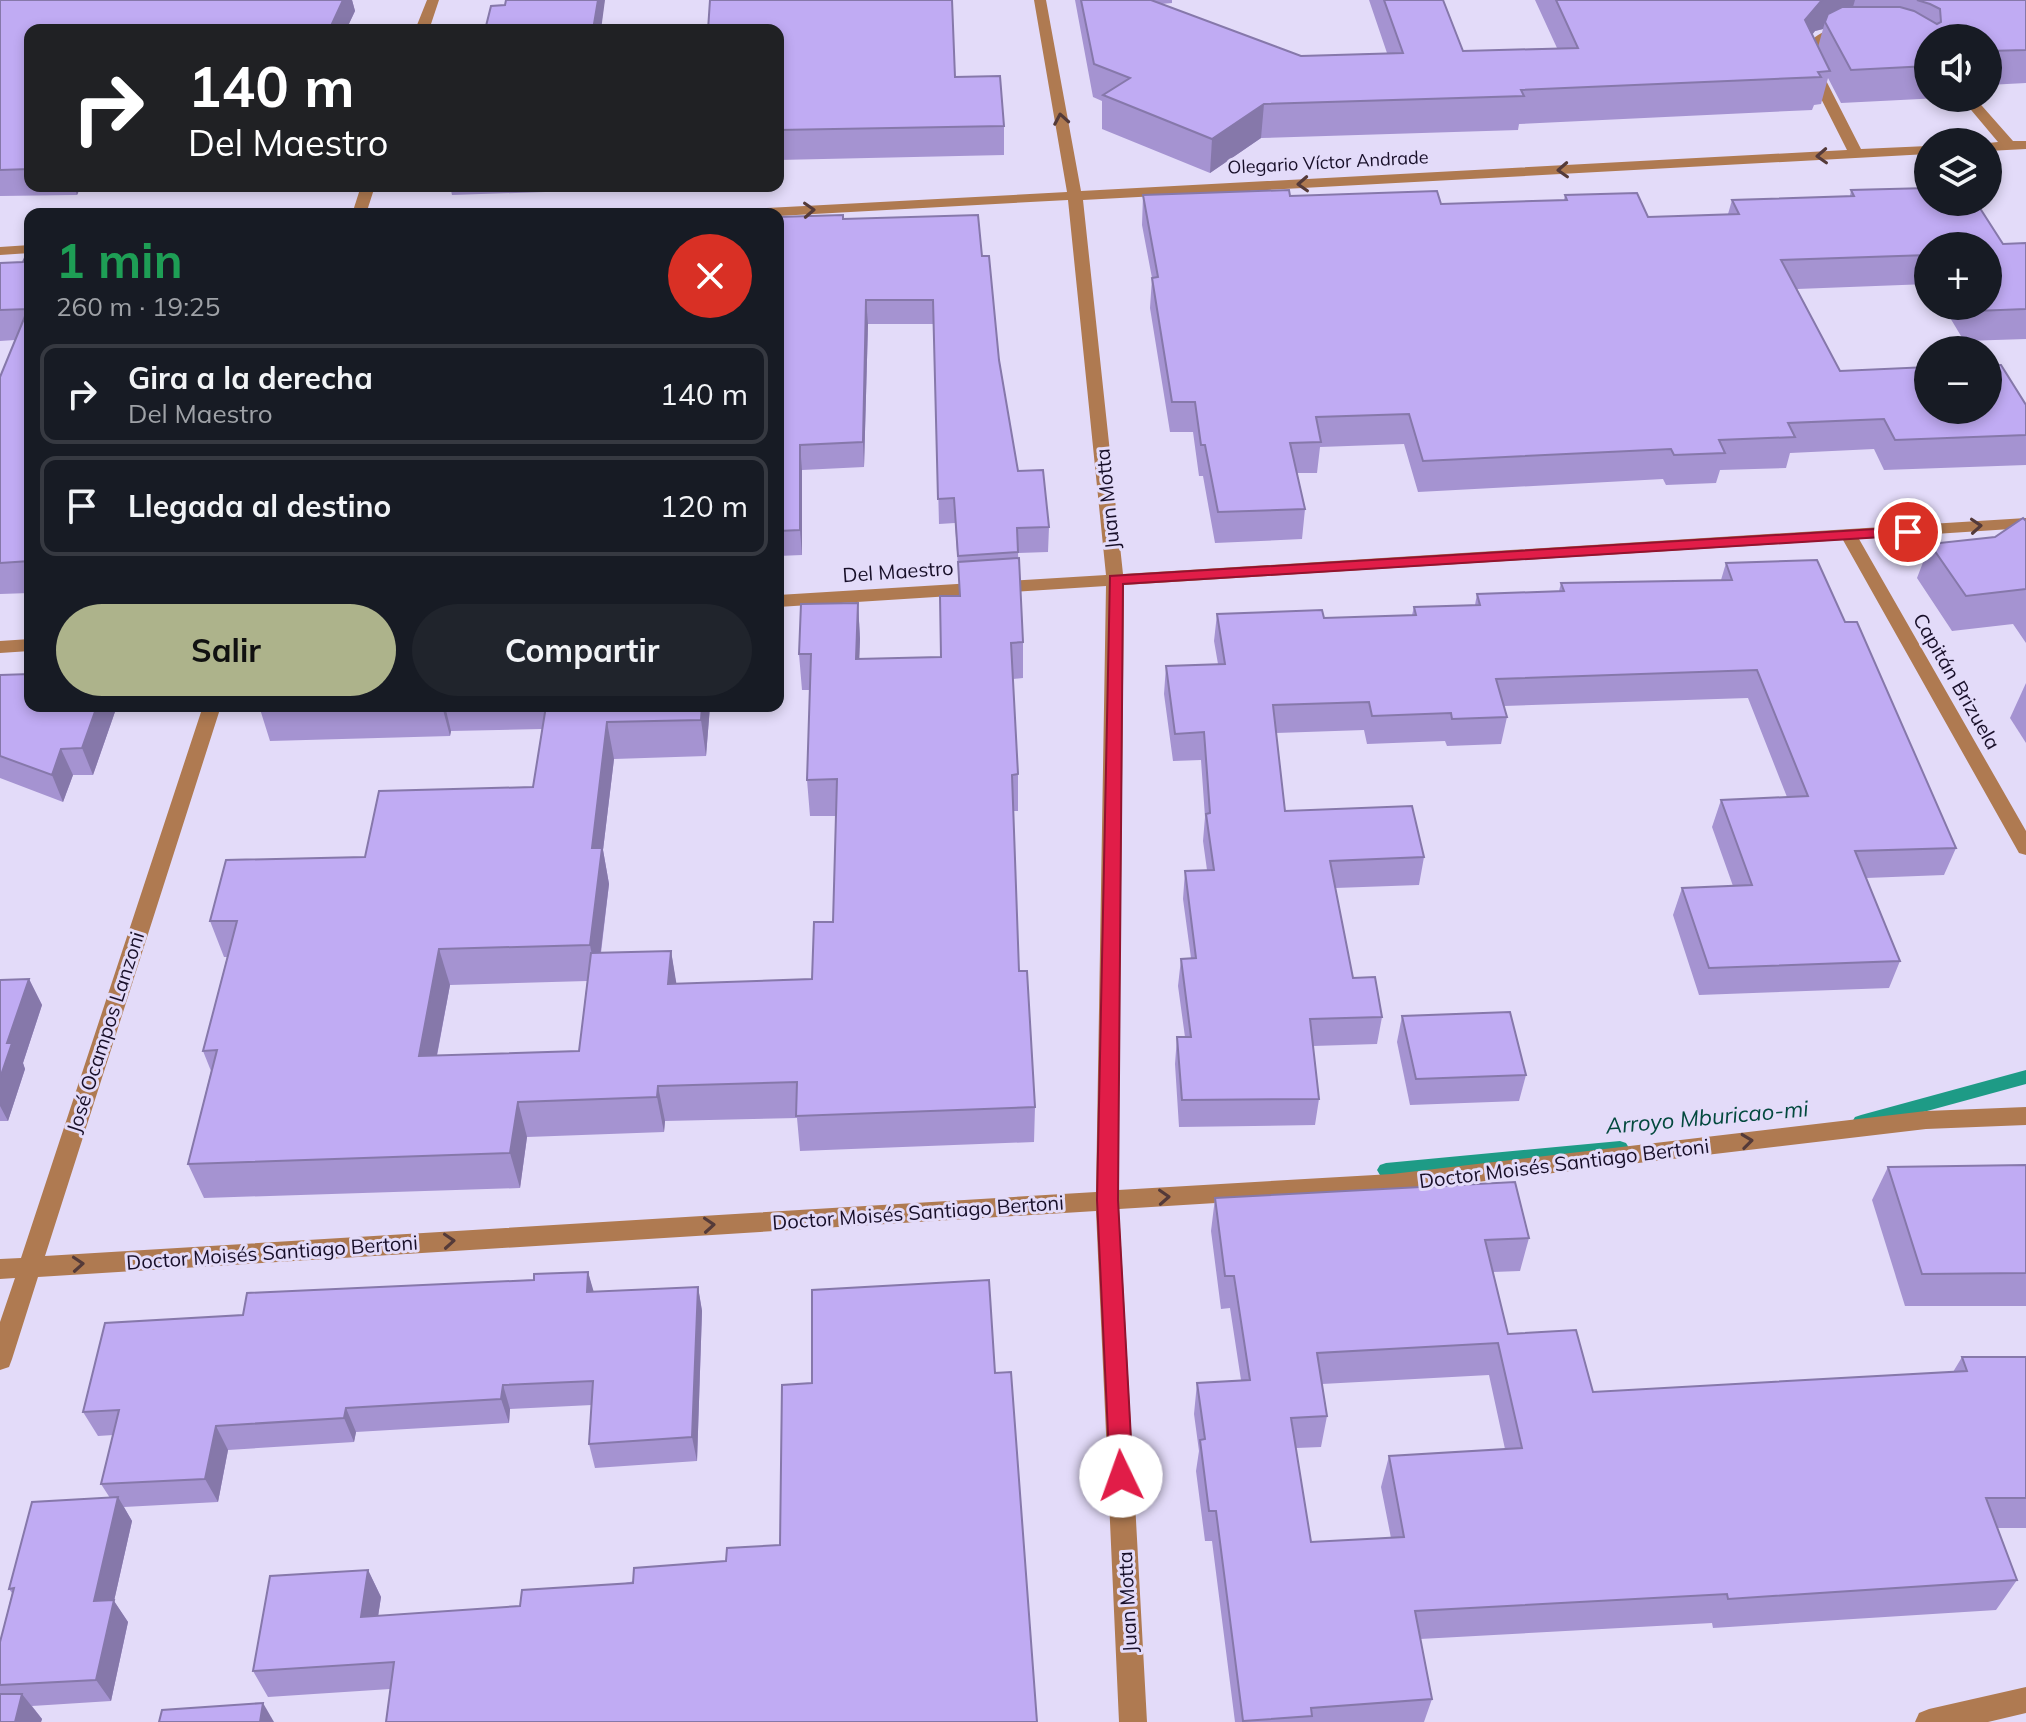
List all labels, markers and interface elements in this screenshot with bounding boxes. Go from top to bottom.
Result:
map controls [1914,24,2002,424]
button: sound [1914,24,2002,112]
text: 140 m [188,51,355,121]
icon: right [56,56,160,160]
one-way arrow [1054,112,1071,126]
text: Del Maestro [188,120,388,165]
button: layers [1914,128,2002,216]
street label: Olegario Víctor Andrade [1227,145,1429,179]
one-way arrow [1815,147,1828,164]
one-way arrow [1556,161,1569,178]
one-way arrow [1296,175,1309,192]
one-way arrow [803,202,816,219]
text: 1 min [56,230,183,290]
button: + [1914,232,2002,320]
button: close [668,234,752,318]
text: 260 m · 19:25 [56,290,220,323]
button: − [1914,336,2002,424]
text: Gira a la derecha [128,359,373,397]
icon: right [60,372,104,416]
text: 140 m [660,375,748,413]
text: Del Maestro [128,397,273,430]
street label: Juan Motta [1089,447,1125,551]
icon: arrive [60,484,104,528]
text: Llegada al destino [128,487,391,525]
text: 120 m [660,487,748,525]
pin [1874,498,1942,566]
icon: arrive [1886,510,1930,554]
one-way arrow [1969,518,1982,535]
street label: Del Maestro [842,555,954,587]
button: Salir [56,604,396,696]
button: Compartir [412,604,752,696]
street label: Capitán Brizuela [1908,608,2006,754]
street label: José Ocampos Lanzoni [61,928,149,1136]
water label: Arroyo Mburicao-mi [1604,1094,1810,1140]
street label: Doctor Moisés Santiago Bertoni [1418,1133,1710,1193]
one-way arrow [1741,1133,1754,1150]
street label: Doctor Moisés Santiago Bertoni [771,1189,1065,1235]
one-way arrow [1158,1189,1171,1206]
one-way arrow [703,1217,716,1234]
street label: Doctor Moisés Santiago Bertoni [125,1229,419,1275]
one-way arrow [443,1233,456,1250]
one-way arrow [72,1256,85,1273]
position arrow [1079,1434,1163,1518]
street label: Juan Motta [1112,1551,1142,1653]

